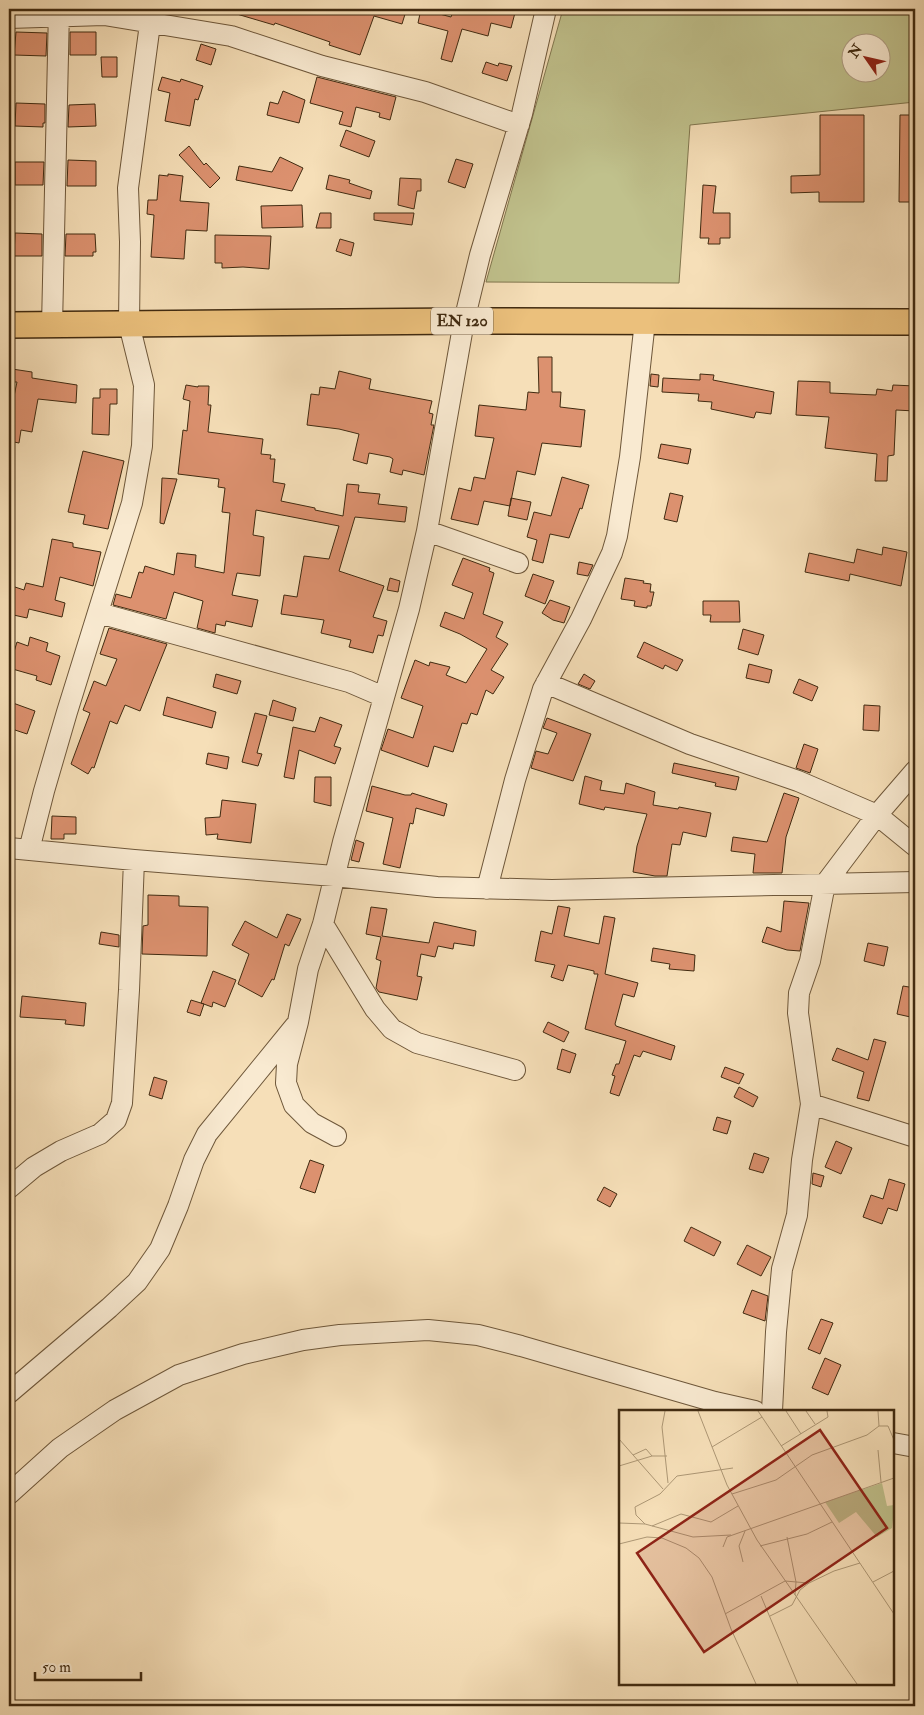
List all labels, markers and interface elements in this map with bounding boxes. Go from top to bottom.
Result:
north arrow [842,32,892,82]
text: N [845,41,866,62]
road number: EN 120 [431,308,493,334]
inset map [619,1410,894,1685]
scale bar [35,1650,141,1682]
text: 50 m [42,1658,71,1677]

